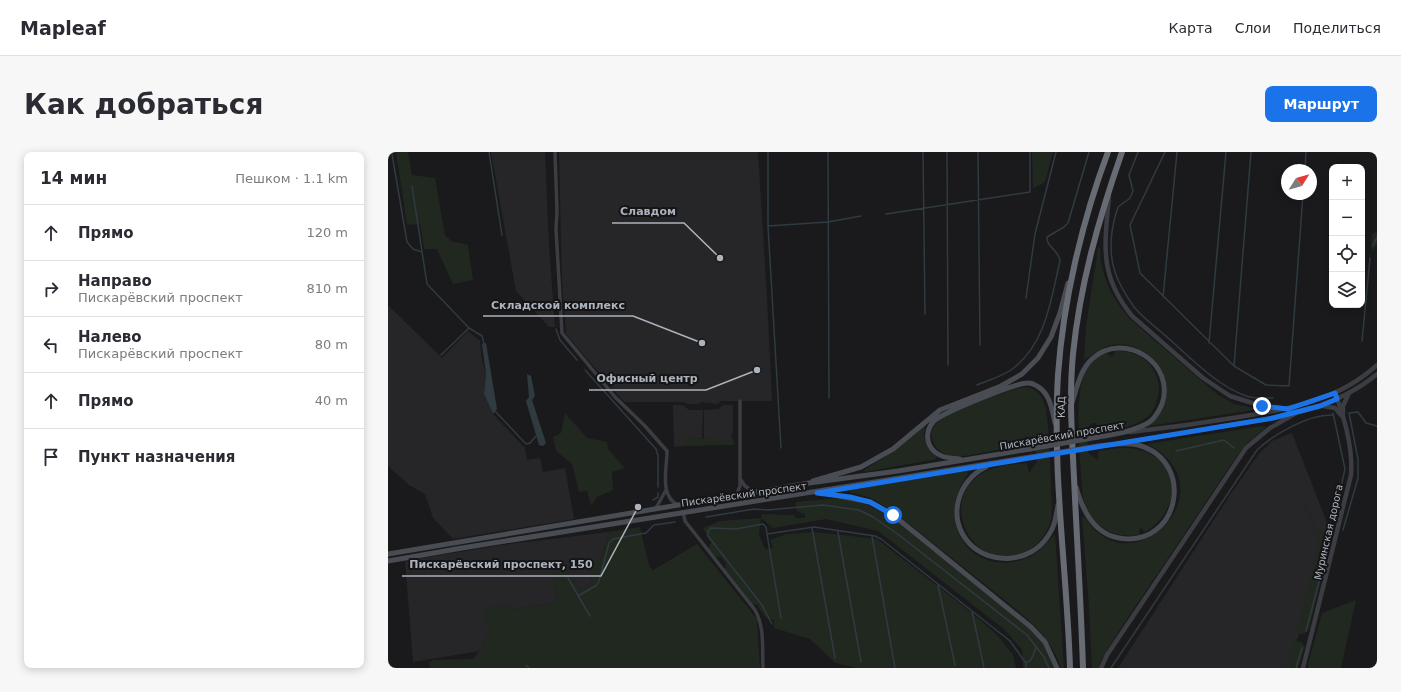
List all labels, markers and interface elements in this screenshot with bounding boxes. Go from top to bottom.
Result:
text: Mapleaf [20,17,106,39]
text: Карта [1169,20,1213,36]
text: Слои [1235,20,1271,36]
text: Поделиться [1293,20,1381,36]
button: Маршрут [1265,86,1377,122]
text: Как добраться [24,88,263,121]
north arrow [1281,164,1317,200]
map controls [1329,164,1365,308]
button: + [1329,164,1365,200]
text: 14 мин [40,168,107,188]
text: Пешком · 1.1 km [235,171,348,186]
callout: Славдом [612,200,684,223]
button: − [1329,200,1365,236]
text: Славдом [620,205,676,218]
icon: ahead [40,222,62,244]
text: Прямо [78,224,134,242]
text: 120 m [306,225,348,240]
button: locate [1329,236,1365,272]
text: Направо [78,272,152,290]
button: layers [1329,272,1365,308]
icon: right [40,278,62,300]
text: 810 m [306,281,348,296]
text: Пискарёвский проспект [78,290,243,305]
callout: Складской комплекс [483,293,633,316]
text: Складской комплекс [491,299,625,312]
text: Налево [78,328,142,346]
icon: left [40,334,62,356]
text: 80 m [315,337,348,352]
text: Пискарёвский проспект [78,346,243,361]
callout: Офисный центр [589,367,706,390]
text: Офисный центр [596,372,698,385]
icon: ahead [40,390,62,412]
text: Прямо [78,392,134,410]
text: 40 m [315,393,348,408]
street label: КАД [1056,396,1067,418]
route end [1253,397,1271,415]
street label: Пискарёвский проспект [999,419,1126,452]
icon: arrive [40,446,62,468]
text: Пункт назначения [78,448,235,466]
street label: Пискарёвский проспект [680,480,808,509]
street label: Муринская дорога [1312,483,1345,581]
route start [884,506,902,524]
callout: Пискарёвский проспект, 150 [402,553,601,576]
text: Пискарёвский проспект, 150 [409,558,593,571]

